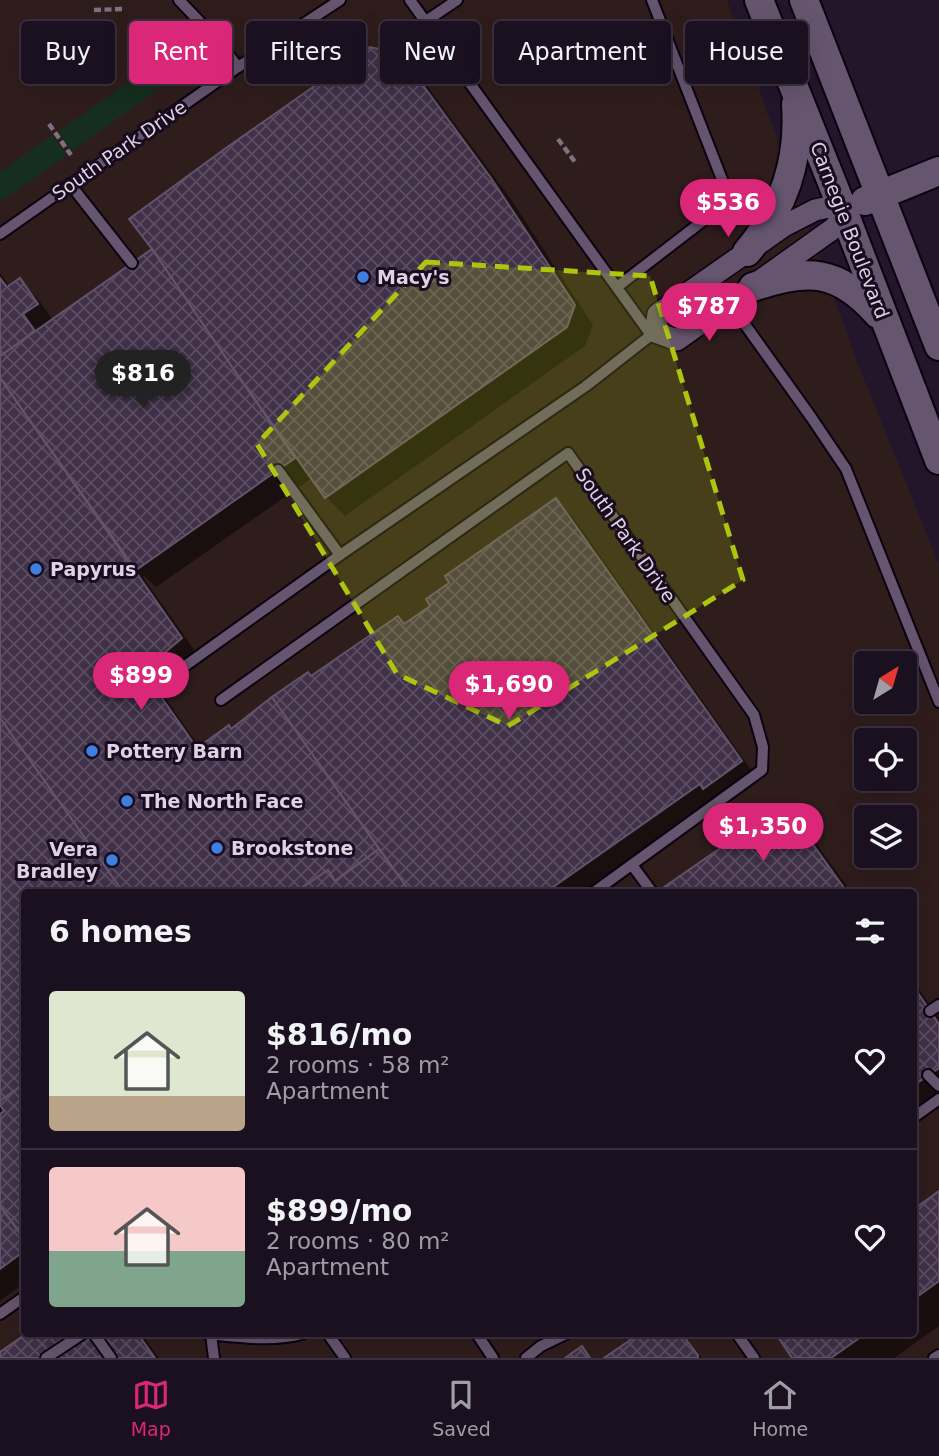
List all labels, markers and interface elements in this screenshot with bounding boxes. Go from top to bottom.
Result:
chip: Buy [21,21,115,84]
chip: Rent [129,21,232,84]
chip: Filters [246,21,366,84]
chip: New [380,21,480,84]
chip: Apartment [494,21,671,84]
chip: House [685,21,808,84]
street label: South Park Drive [48,95,190,205]
street label: Carnegie Boulevard [806,139,894,321]
pin: $536 [687,180,769,239]
text: $536 [696,189,760,215]
place label: Macy's [377,266,450,288]
marker: Macy's [355,269,371,285]
pin: $787 [668,284,750,343]
text: $787 [677,293,741,319]
pin: $816 [102,350,184,410]
text: $816 [111,360,175,386]
street label: South Park Drive [571,464,681,606]
place label: Papyrus [50,558,136,580]
marker: Papyrus [28,561,44,577]
north arrow [854,651,917,714]
map controls [854,651,917,868]
pin: $899 [100,652,182,712]
text: $899 [109,662,173,688]
pin: $1,690 [452,662,566,721]
text: $1,690 [465,671,553,697]
button: locate [854,728,917,791]
place label: Pottery Barn [106,740,243,762]
marker: Pottery Barn [84,743,100,759]
place label: The North Face [141,790,303,812]
marker: The North Face [119,793,135,809]
pin: $1,350 [706,804,820,863]
button: layers [854,805,917,868]
text: $1,350 [719,813,807,839]
place label: Brookstone [231,837,353,859]
place label: Vera Bradley [16,838,99,882]
marker: Brookstone [209,840,225,856]
marker: Vera Bradley [104,852,120,868]
icon: filters [851,912,889,950]
text: 6 homes [49,914,192,949]
text: $816/mo [266,1017,412,1052]
icon: home [105,1019,189,1103]
icon: heart [851,1042,889,1080]
text: 2 rooms · 58 m² [266,1052,450,1078]
text: Apartment [266,1078,389,1104]
text: $899/mo [266,1193,412,1228]
icon: home [105,1195,189,1279]
icon: heart [851,1218,889,1256]
text: 2 rooms · 80 m² [266,1228,450,1254]
text: Apartment [266,1254,389,1280]
tab: Map [131,1376,171,1440]
tab: Saved [432,1376,491,1440]
tab: Home [752,1376,808,1440]

